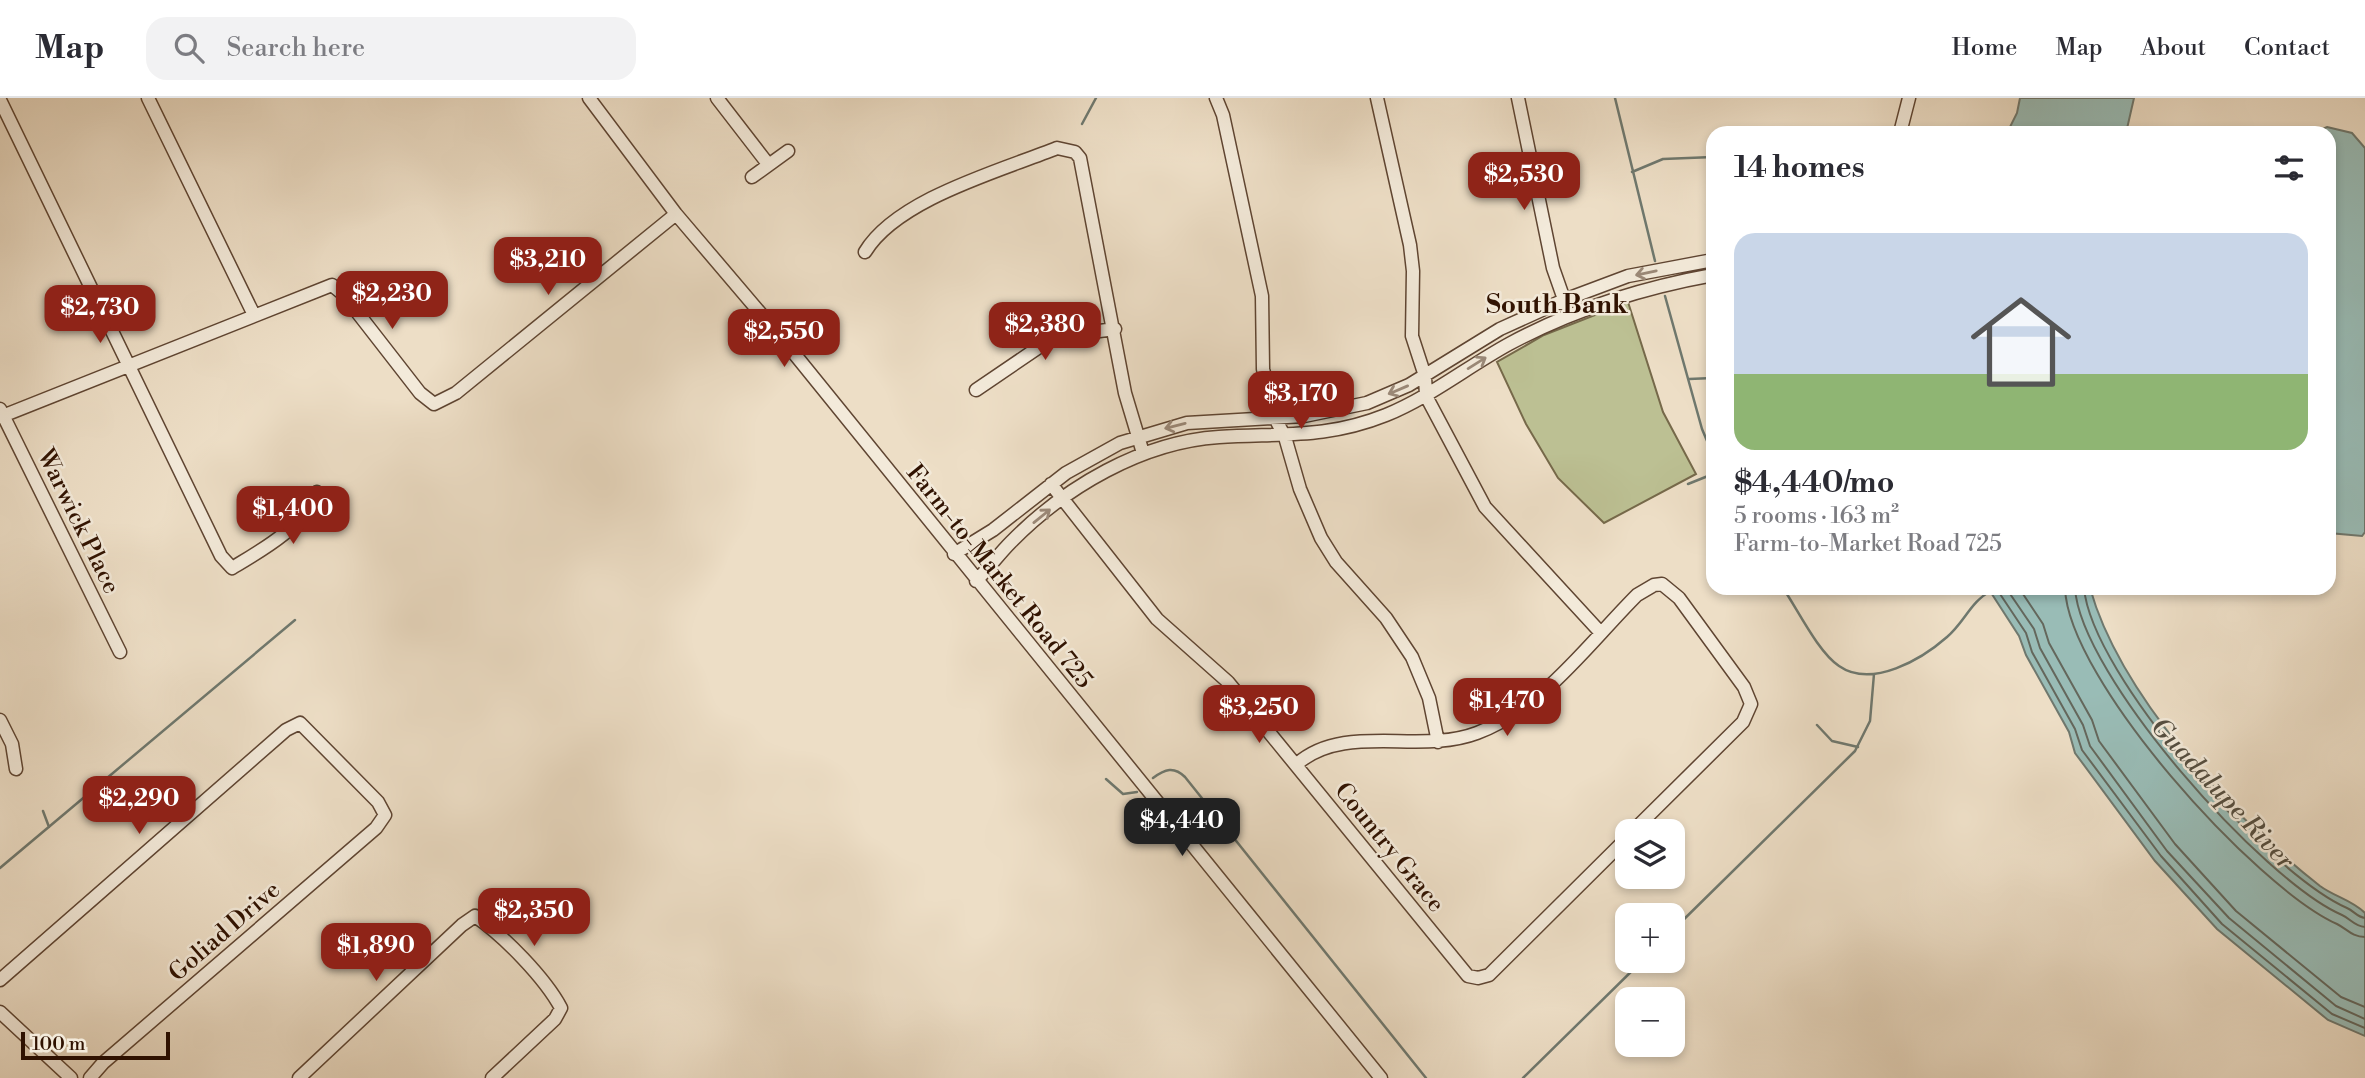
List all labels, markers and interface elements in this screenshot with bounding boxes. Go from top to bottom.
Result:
search box [146,17,636,80]
text: Map [35,28,104,69]
icon: search [170,29,208,67]
text: Search here [226,32,365,64]
text: Home [1952,33,2017,63]
text: Map [2055,33,2103,63]
text: About [2141,33,2206,63]
text: Contact [2244,33,2330,63]
text: 14 homes [1734,149,1865,187]
icon: filters [2270,149,2308,187]
pin: $2,530 [1467,152,1581,212]
text: $2,530 [1484,161,1564,189]
pin: $3,210 [491,238,605,297]
text: $3,210 [510,246,586,274]
one-way arrow [1635,266,1658,280]
pin: $2,230 [335,272,449,331]
icon: home [1958,279,2084,405]
text: $2,230 [352,280,432,308]
pin: $2,730 [43,286,157,345]
district label: South Bank [1486,289,1629,321]
text: $2,730 [61,294,139,322]
pin: $2,380 [988,302,1102,362]
pin: $2,550 [727,310,841,369]
text: $2,380 [1005,311,1085,339]
text: $2,550 [744,318,824,346]
one-way arrow [1467,356,1487,370]
pin: $3,170 [1244,372,1358,431]
text: $3,170 [1264,380,1338,408]
one-way arrow [1388,384,1409,397]
one-way arrow [1164,420,1187,433]
street label: Warwick Place [30,443,126,599]
street label: Farm-to-Market Road 725 [900,459,1099,695]
text: $4,440/mo [1734,464,1894,502]
pin: $1,400 [236,486,350,546]
text: $1,400 [253,495,333,523]
text: 5 rooms · 163 m² [1734,502,1899,530]
one-way arrow [1033,509,1051,524]
text: Farm-to-Market Road 725 [1734,530,2002,558]
pin: $1,470 [1450,678,1564,738]
pin: $3,250 [1202,686,1316,745]
text: $1,470 [1469,687,1545,715]
text: $3,250 [1219,694,1299,722]
water label: Guadalupe River [2144,711,2301,877]
pin: $2,290 [82,776,196,836]
street label: Country Grace [1328,777,1451,919]
text: $2,290 [99,785,179,813]
pin: $4,440 [1125,798,1239,858]
text: $4,440 [1140,807,1224,835]
map controls [1615,819,1685,1057]
button: layers [1615,819,1685,889]
street label: Goliad Drive [163,875,287,988]
pin: $2,350 [477,888,591,948]
text: $2,350 [494,897,574,925]
button: + [1615,903,1685,973]
pin: $1,890 [319,924,433,983]
text: $1,890 [337,932,415,960]
button: − [1615,987,1685,1057]
scale bar [21,1029,170,1061]
text: 100 m [32,1032,85,1056]

